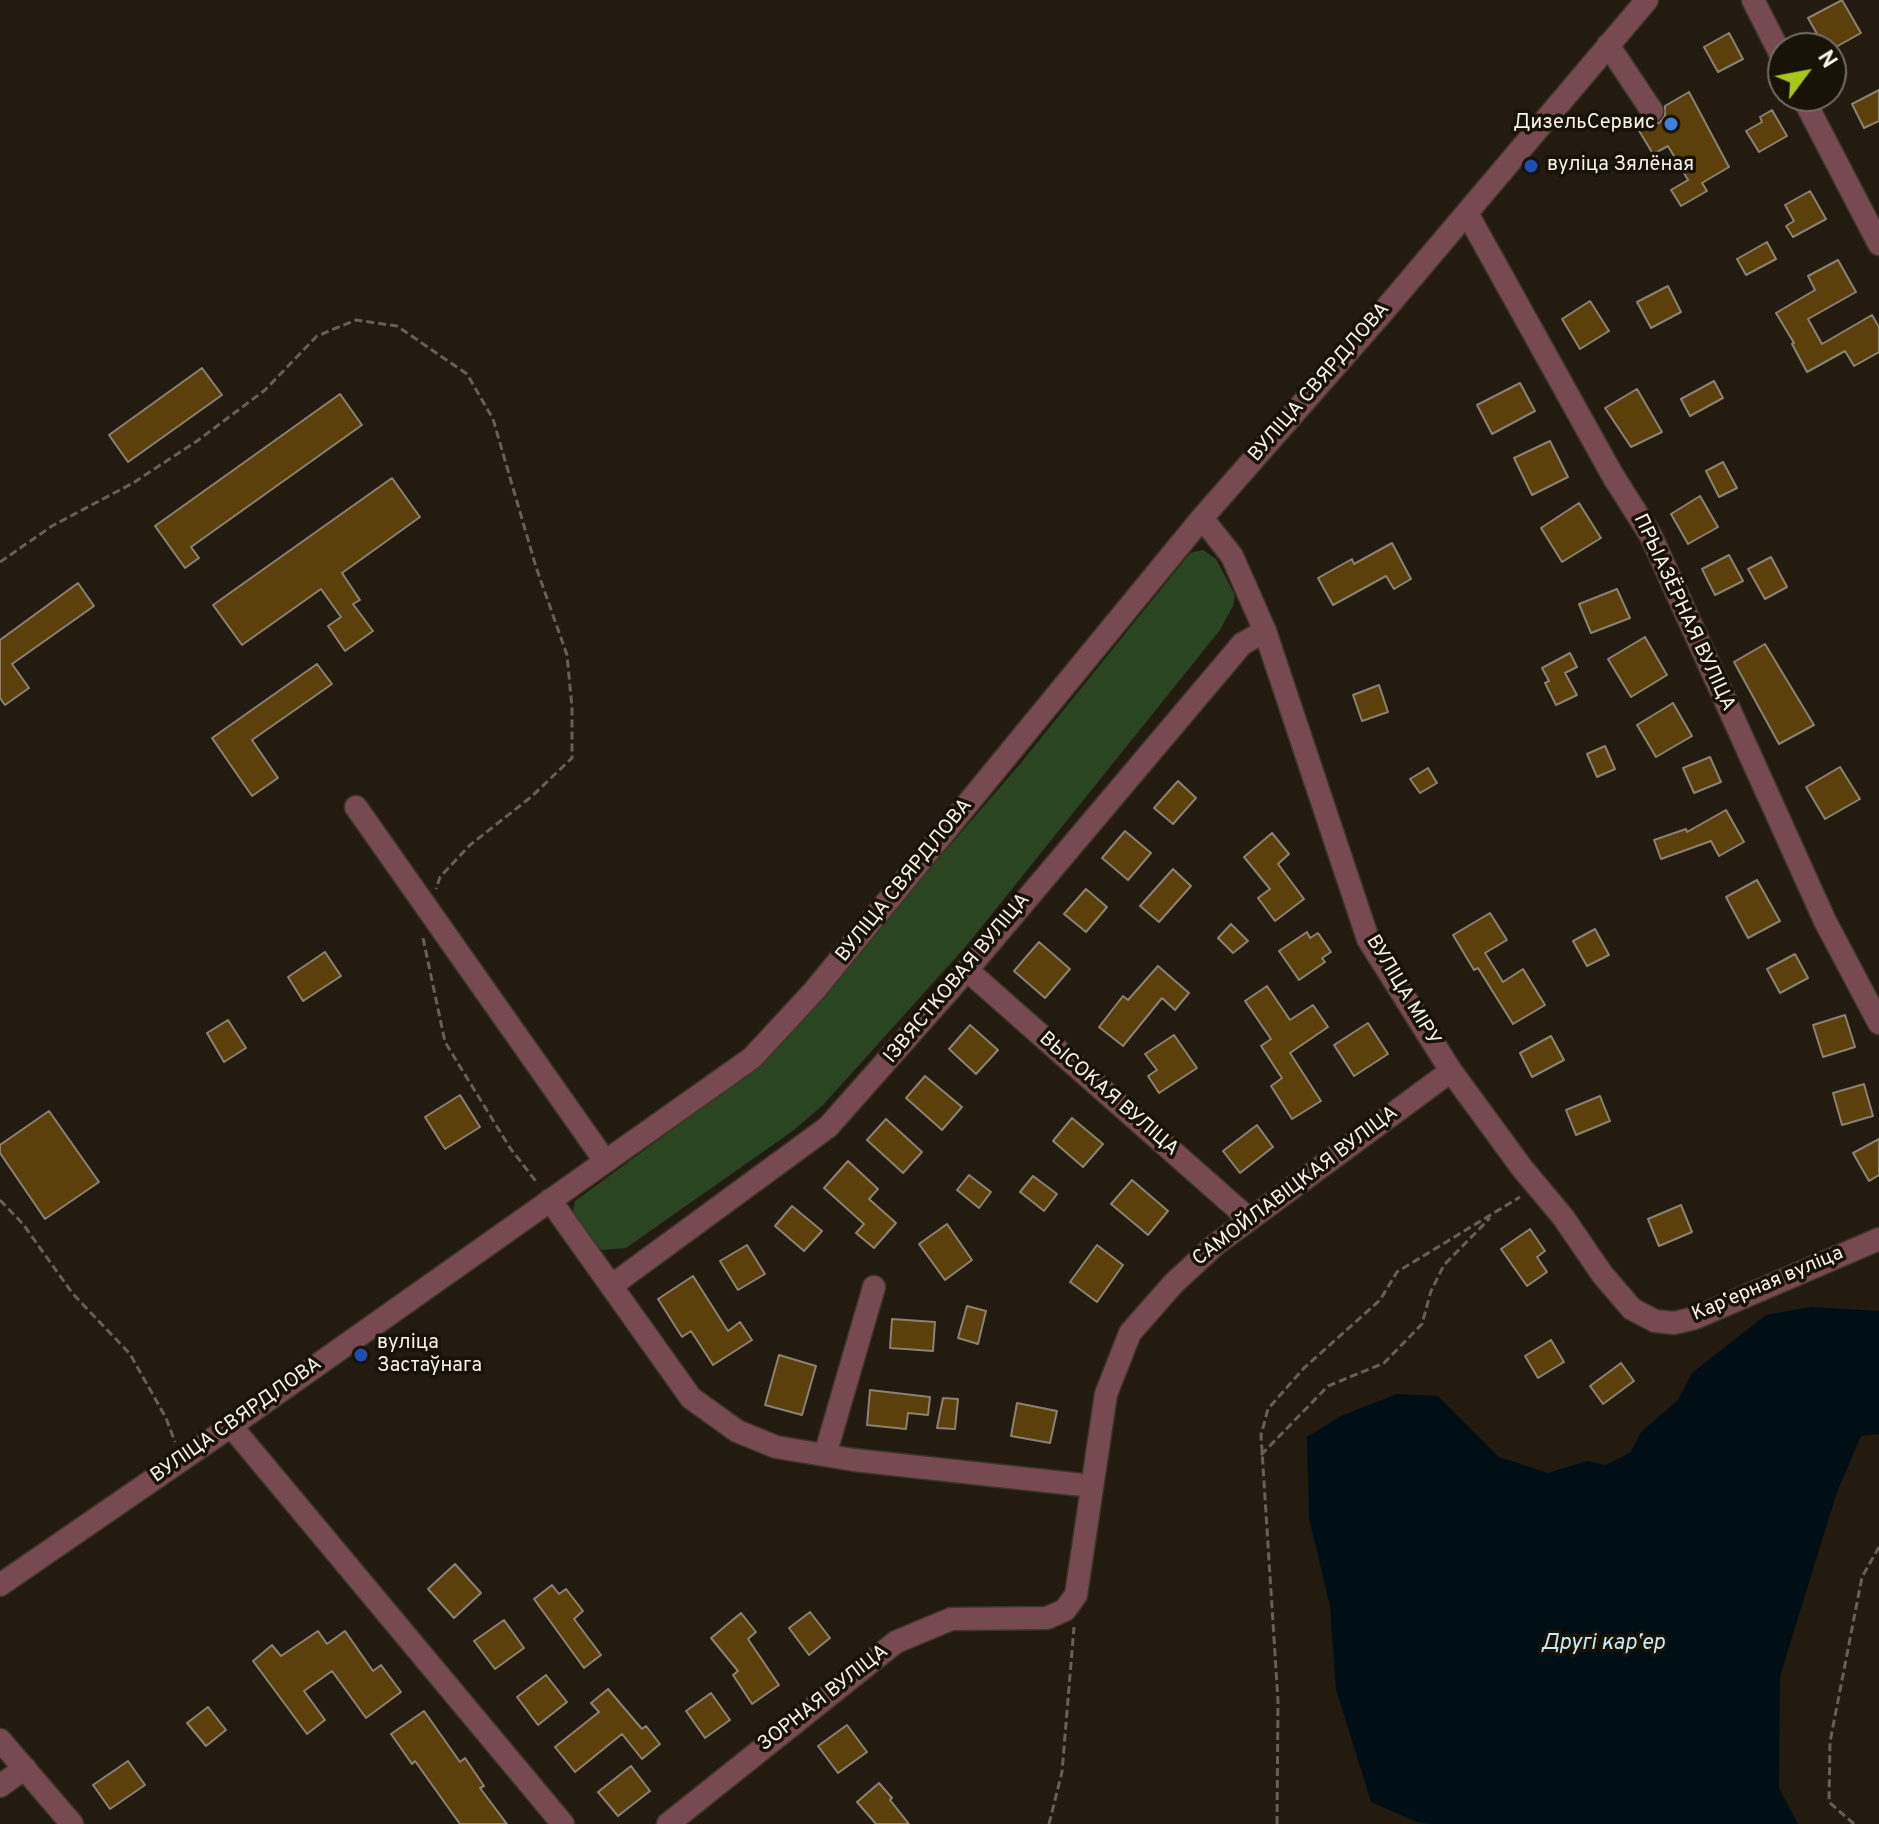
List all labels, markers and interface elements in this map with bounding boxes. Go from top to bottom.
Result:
north arrow [1767,32,1847,112]
text: N [1810,46,1842,74]
place label: ДизельСервис [1513,112,1655,136]
marker: ДизельСервис [1662,115,1680,133]
place label: вуліца Зялёная [1547,154,1694,178]
marker: вуліца Зялёная [1522,157,1540,175]
street label: ВУЛІЦА СВЯРДЛОВА [1244,299,1396,467]
street label: ПРЫАЗЁРНАЯ ВУЛІЦА [1627,511,1739,715]
street label: ВУЛІЦА СВЯРДЛОВА [832,795,978,967]
street label: ІЗВЯСТКОВАЯ ВУЛІЦА [880,889,1036,1069]
street label: ВУЛІЦА МІРУ [1360,931,1444,1051]
street label: ВЫСОКАЯ ВУЛІЦА [1033,1028,1183,1162]
street label: САМОЙЛАВІЦКАЯ ВУЛІЦА [1189,1102,1403,1272]
street label: Карʼерная вуліца [1689,1242,1847,1328]
place label: вуліца Застаўнага [377,1332,482,1379]
marker: вуліца Застаўнага [352,1346,370,1364]
street label: ВУЛІЦА СВЯРДЛОВА [147,1353,327,1489]
water label: Другі карʼер [1541,1632,1665,1658]
street label: ЗОРНАЯ ВУЛІЦА [754,1641,894,1757]

